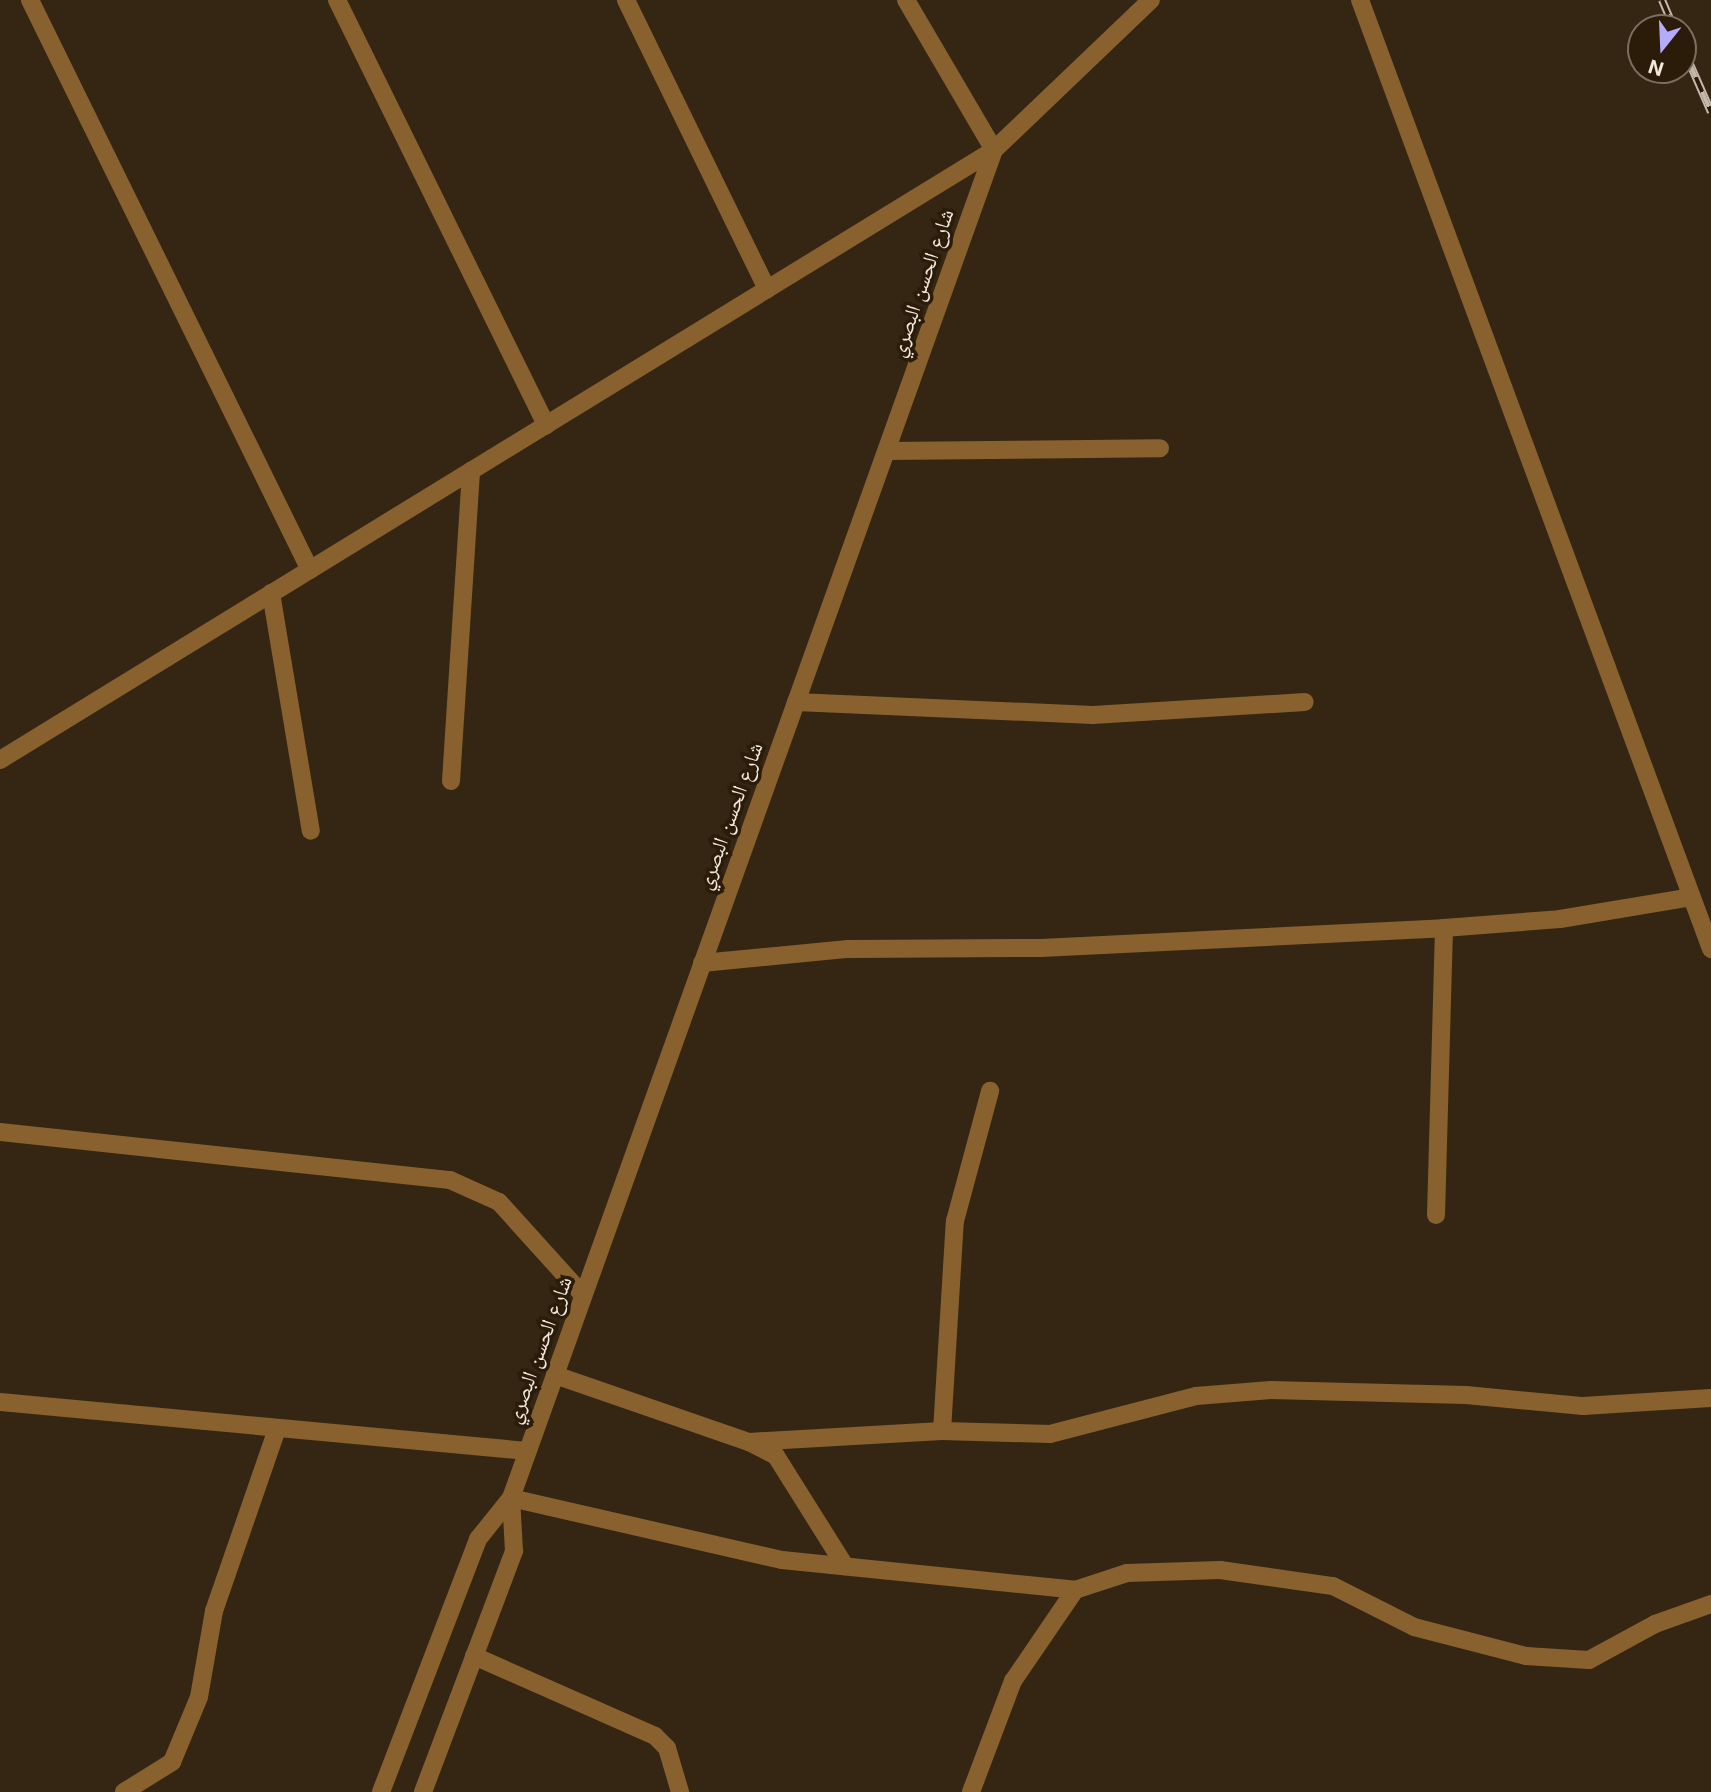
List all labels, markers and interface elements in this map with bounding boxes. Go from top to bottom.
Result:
north arrow [1627,14,1697,84]
text: N [1646,54,1666,81]
street label: شارع الحسن البصري [885,206,959,360]
street label: شارع الحسن البصري [692,739,768,893]
street label: شارع الحسن البصري [501,1273,577,1427]

